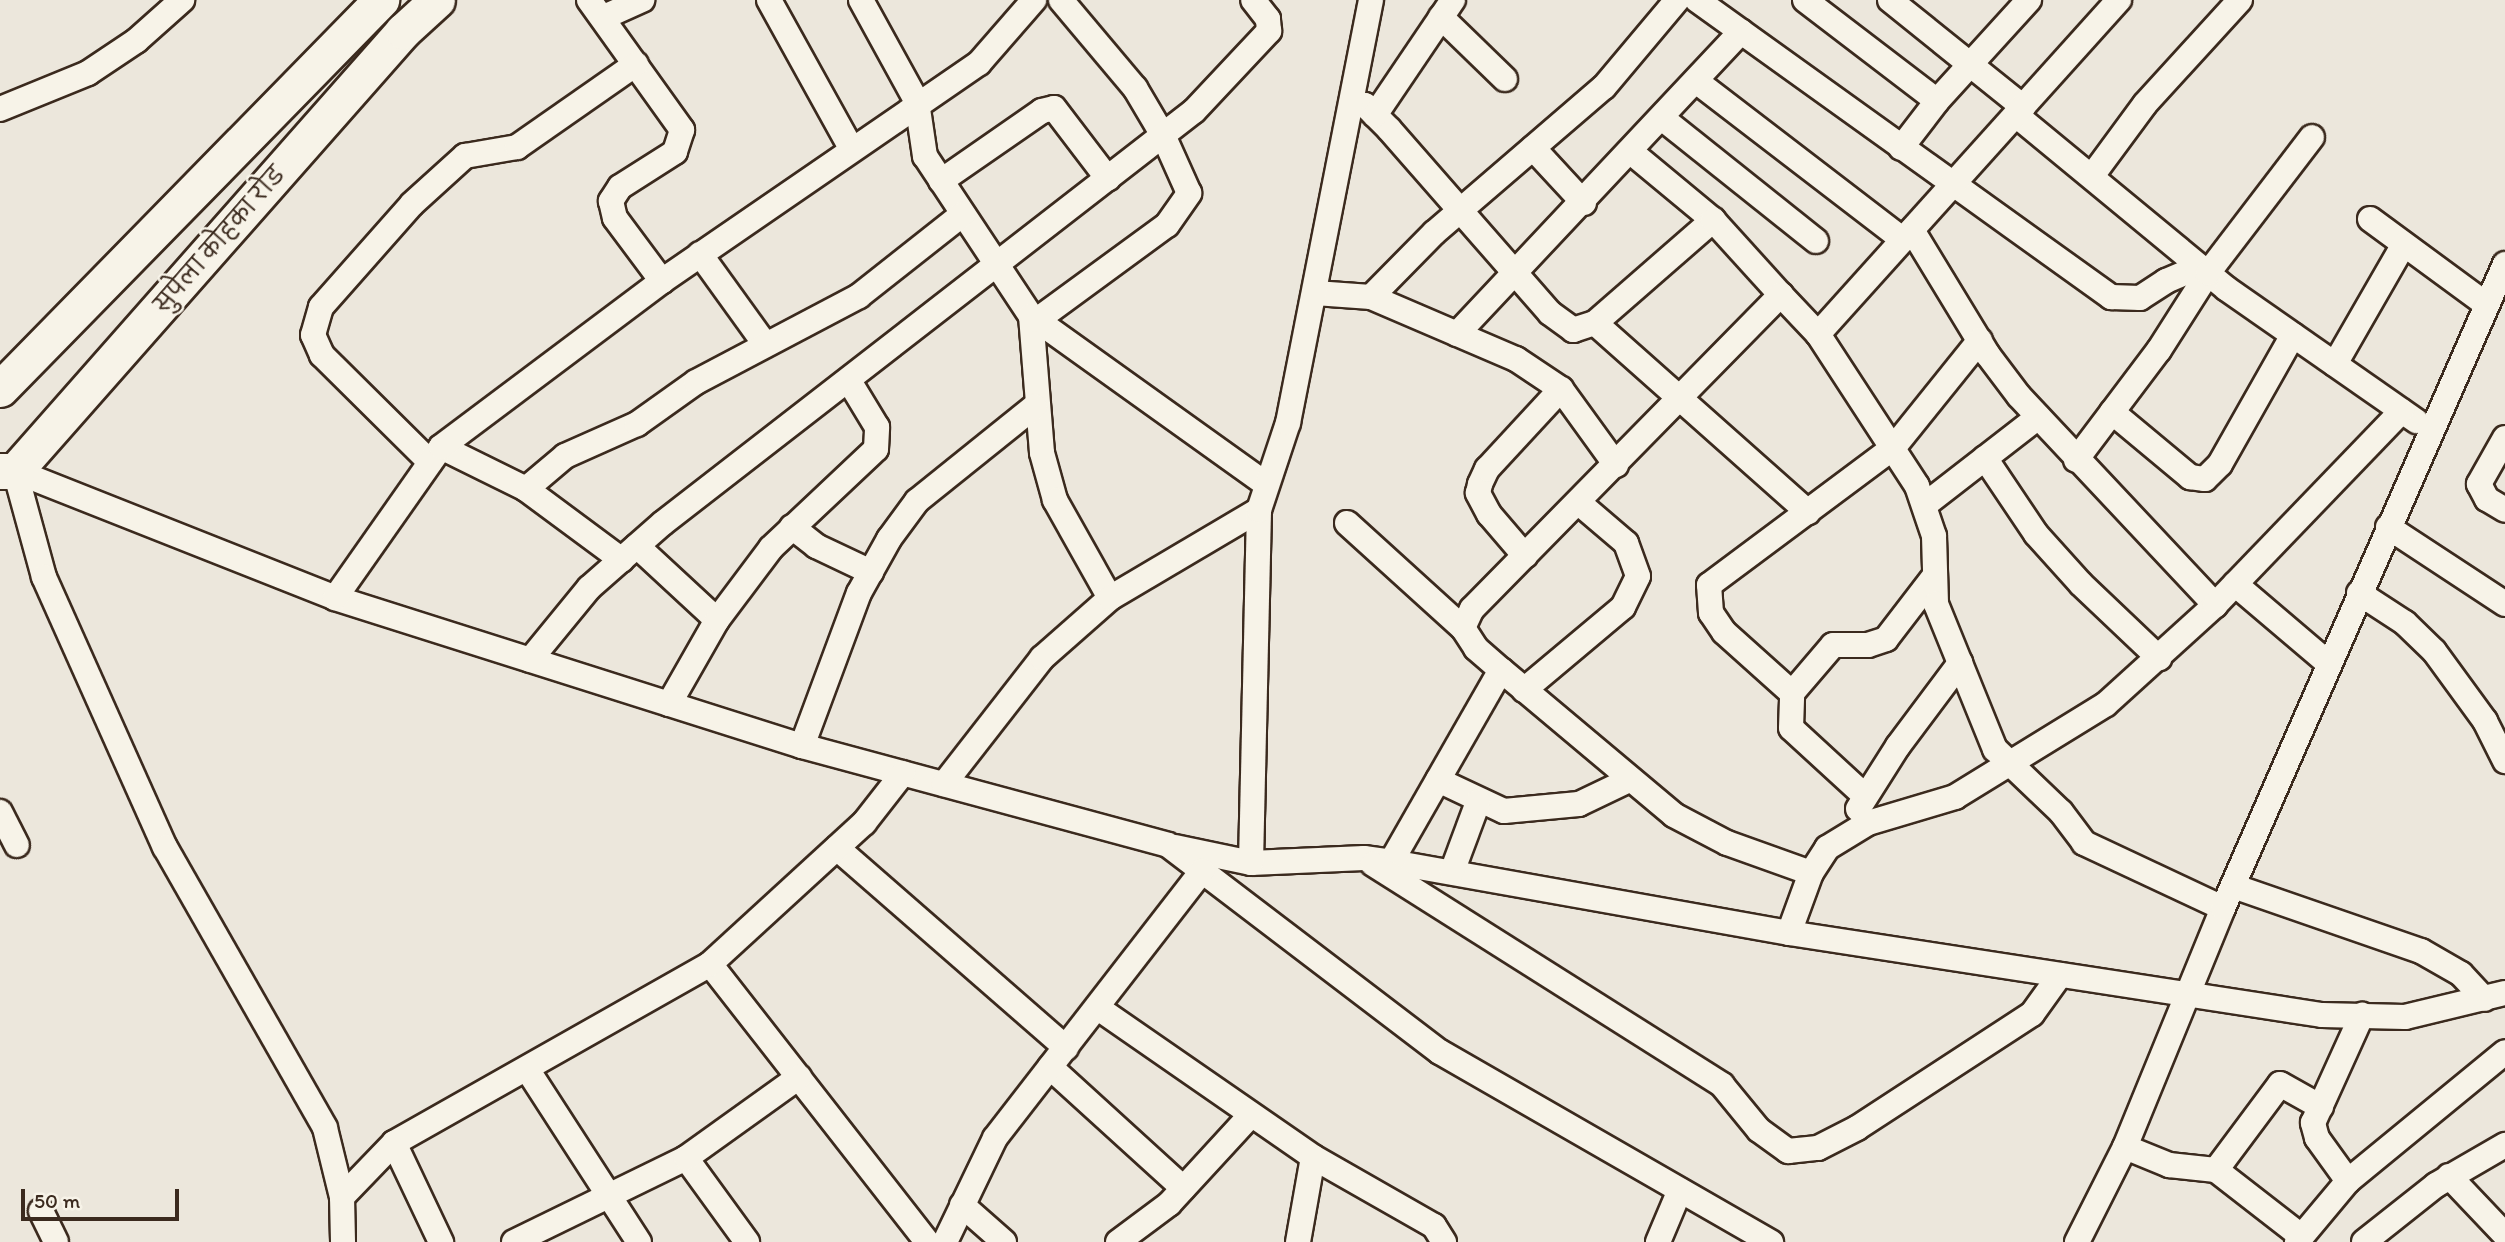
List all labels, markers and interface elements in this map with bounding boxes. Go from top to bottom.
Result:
street label: सुपेला कोहका रोड [148,161,290,319]
scale bar [24,1176,182,1220]
text: 50 m [34,1188,80,1213]

